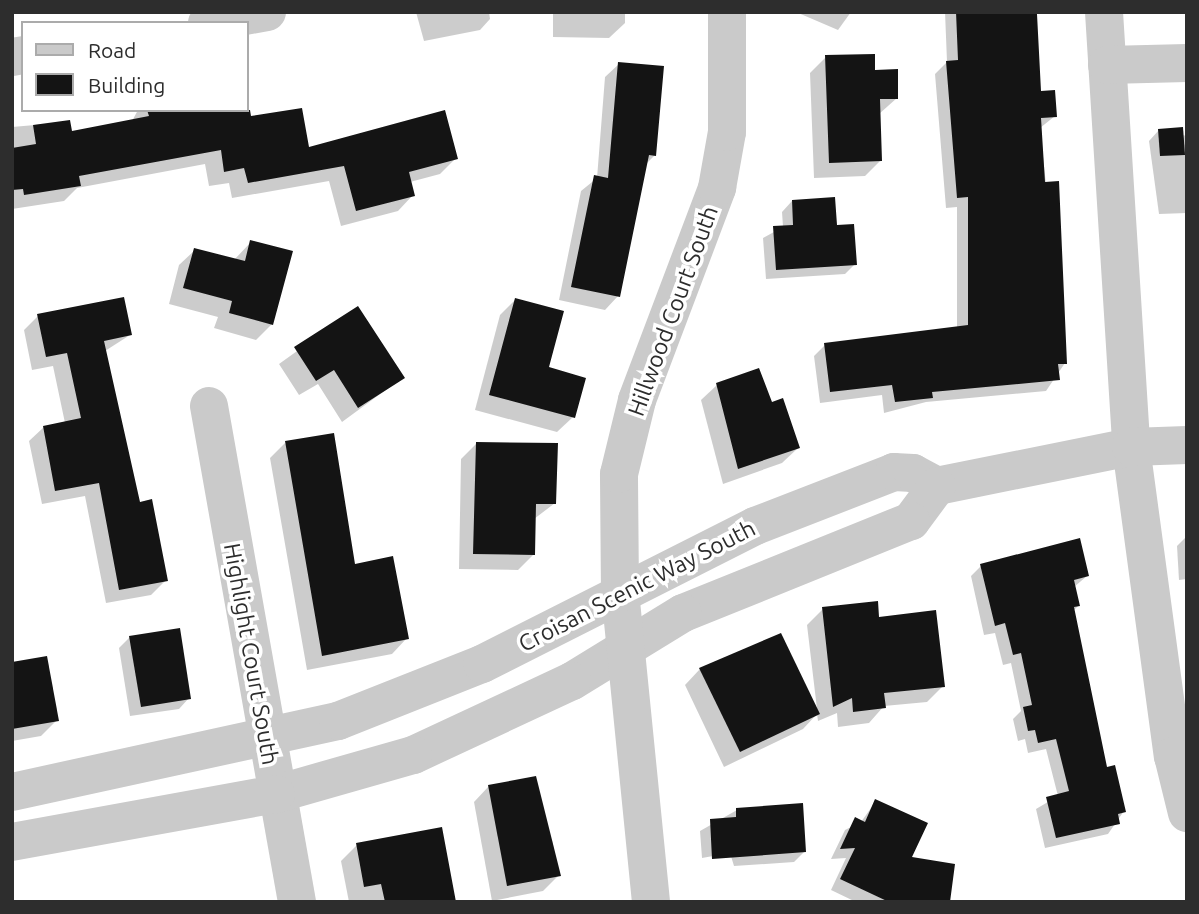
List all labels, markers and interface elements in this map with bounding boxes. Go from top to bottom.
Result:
legend [21,21,248,112]
text: Road [88,38,136,62]
text: Building [88,73,165,97]
street label: Hillwood Court South [622,202,724,420]
street label: Croisan Scenic Way South [514,514,760,658]
street label: Highlight Court South [218,541,284,767]

